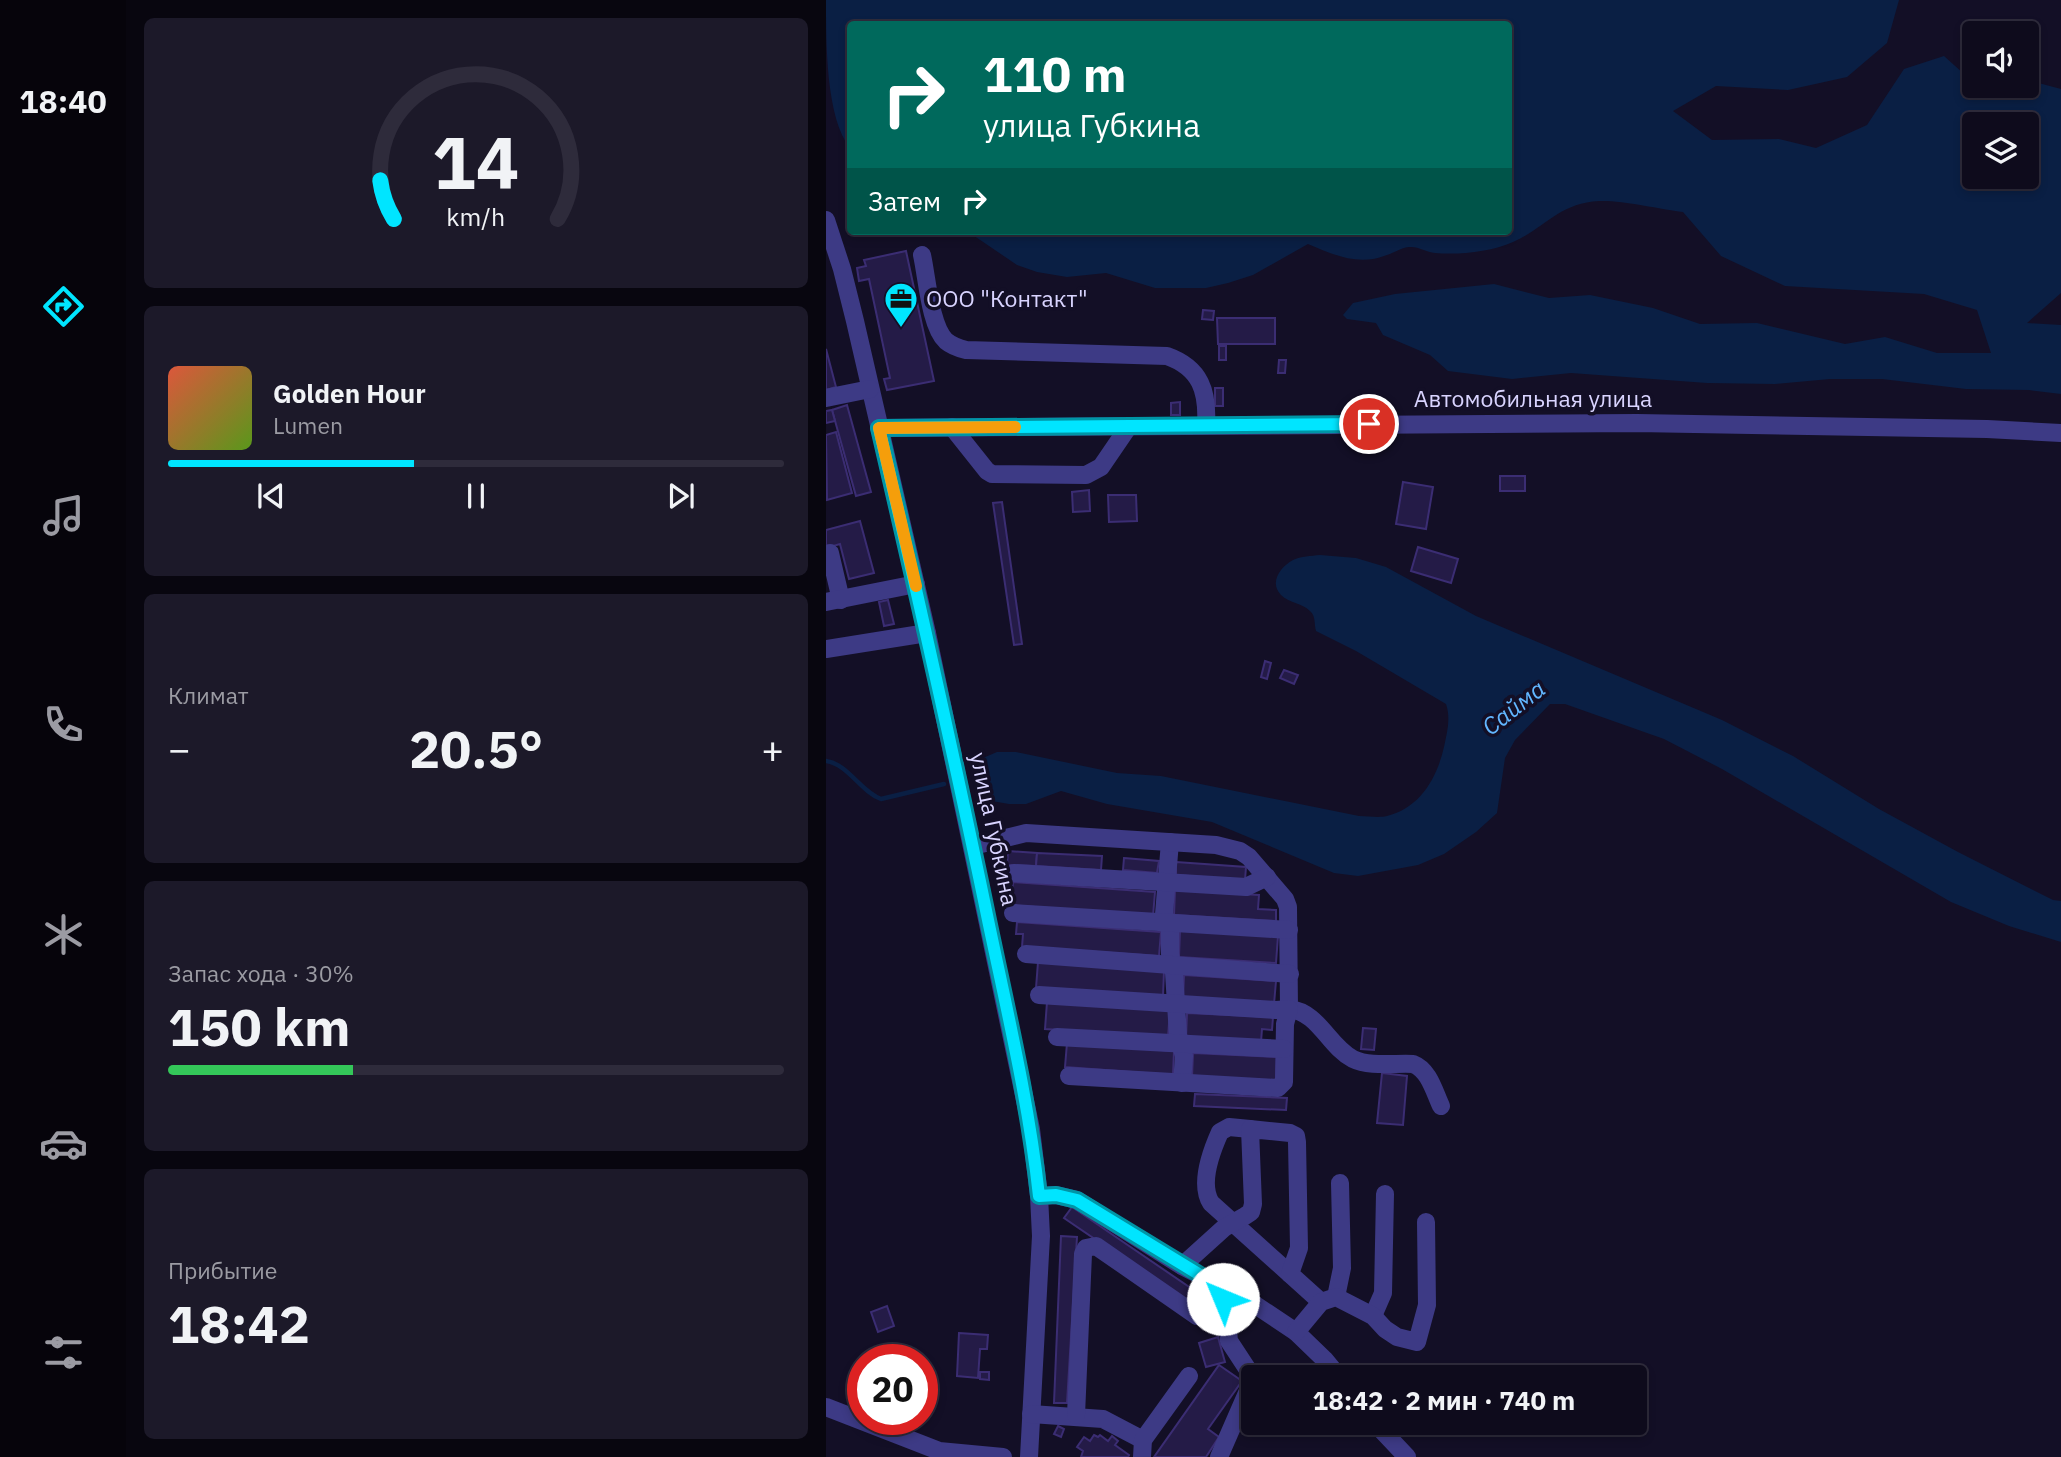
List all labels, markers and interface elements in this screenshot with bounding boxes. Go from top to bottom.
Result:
map controls [1962,21,2039,189]
button: sound [1962,21,2039,98]
text: 110 m [983,42,1127,105]
icon: right [868,49,959,140]
text: 18:40 [19,80,107,122]
text: улица Губкина [983,104,1200,146]
button: layers [1962,112,2039,189]
text: 14 [432,114,520,209]
icon: right [955,182,993,220]
text: Затем [868,184,941,218]
text: km/h [447,200,505,233]
office icon: ООО "Контакт" [882,280,920,329]
icon: directions [39,282,88,331]
place label: ООО "Контакт" [926,283,1088,313]
text: Golden Hour [273,376,426,410]
street label: Автомобильная улица [1414,383,1652,413]
pin [1339,394,1399,454]
icon: arrive [1350,405,1388,443]
text: Lumen [273,410,343,440]
icon: previous [252,477,290,515]
icon: pause [457,477,495,515]
icon: next [662,477,700,515]
icon: music [39,491,88,540]
water label: Сайма [1475,672,1552,742]
text: Климат [168,680,249,710]
icon: phone [39,700,88,749]
text: 20.5° [409,715,543,782]
text: − [168,724,191,773]
text: + [761,724,784,773]
street label: улица Губкина [964,749,1026,908]
icon: climate [39,910,88,959]
text: Запас хода · 30% [168,958,354,988]
text: 150 km [168,993,350,1060]
icon: car [39,1119,88,1168]
text: Прибытие [168,1255,277,1285]
position arrow [1186,1262,1260,1336]
text: 18:42 [168,1290,310,1357]
icon: filters [39,1328,88,1377]
speed limit sign: 20 [847,1344,938,1435]
text: 18:42 · 2 мин · 740 m [1313,1383,1575,1417]

